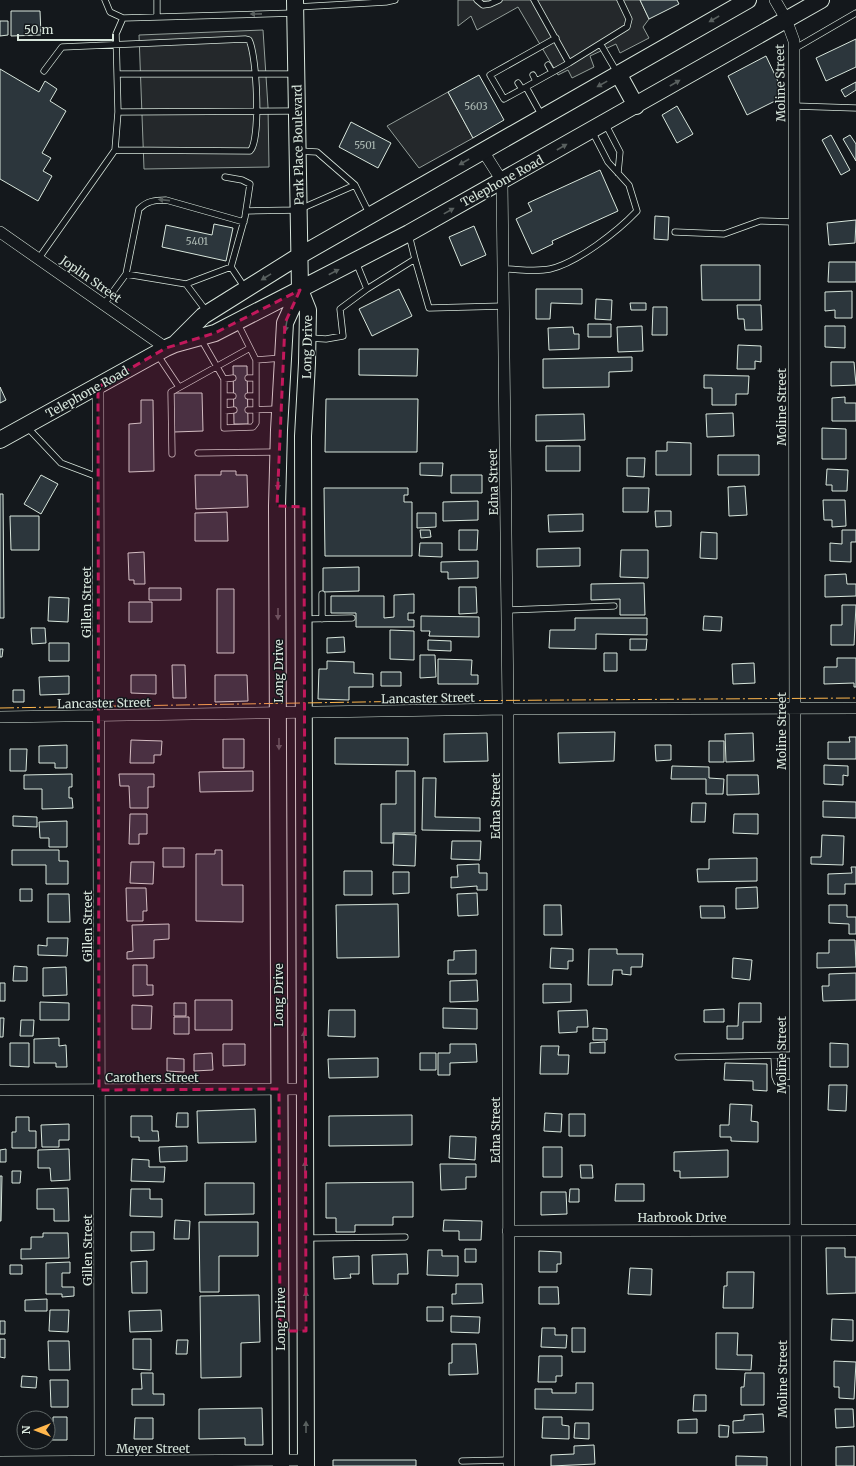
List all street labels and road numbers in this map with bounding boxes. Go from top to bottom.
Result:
street label: Moline Street [772,44,788,122]
street label: Park Place Boulevard [289,85,307,205]
street label: Telephone Road [458,152,546,210]
street label: Joplin Street [57,252,125,306]
street label: Long Drive [299,315,315,379]
street label: Telephone Road [43,363,131,421]
street label: Moline Street [774,368,789,446]
street label: Edna Street [485,448,501,515]
street label: Gillen Street [79,566,94,638]
street label: Long Drive [271,639,286,703]
street label: Lancaster Street [381,690,475,706]
street label: Moline Street [774,692,789,770]
street label: Lancaster Street [57,695,151,711]
street label: Edna Street [488,772,503,839]
street label: Gillen Street [80,890,95,962]
street label: Long Drive [271,963,286,1027]
street label: Moline Street [774,1016,789,1094]
street label: Carothers Street [105,1070,199,1085]
street label: Edna Street [488,1096,503,1163]
street label: Harbrook Drive [637,1210,727,1225]
street label: Gillen Street [80,1214,95,1286]
street label: Long Drive [273,1287,288,1351]
street label: Moline Street [775,1340,790,1418]
street label: Meyer Street [116,1441,190,1456]

